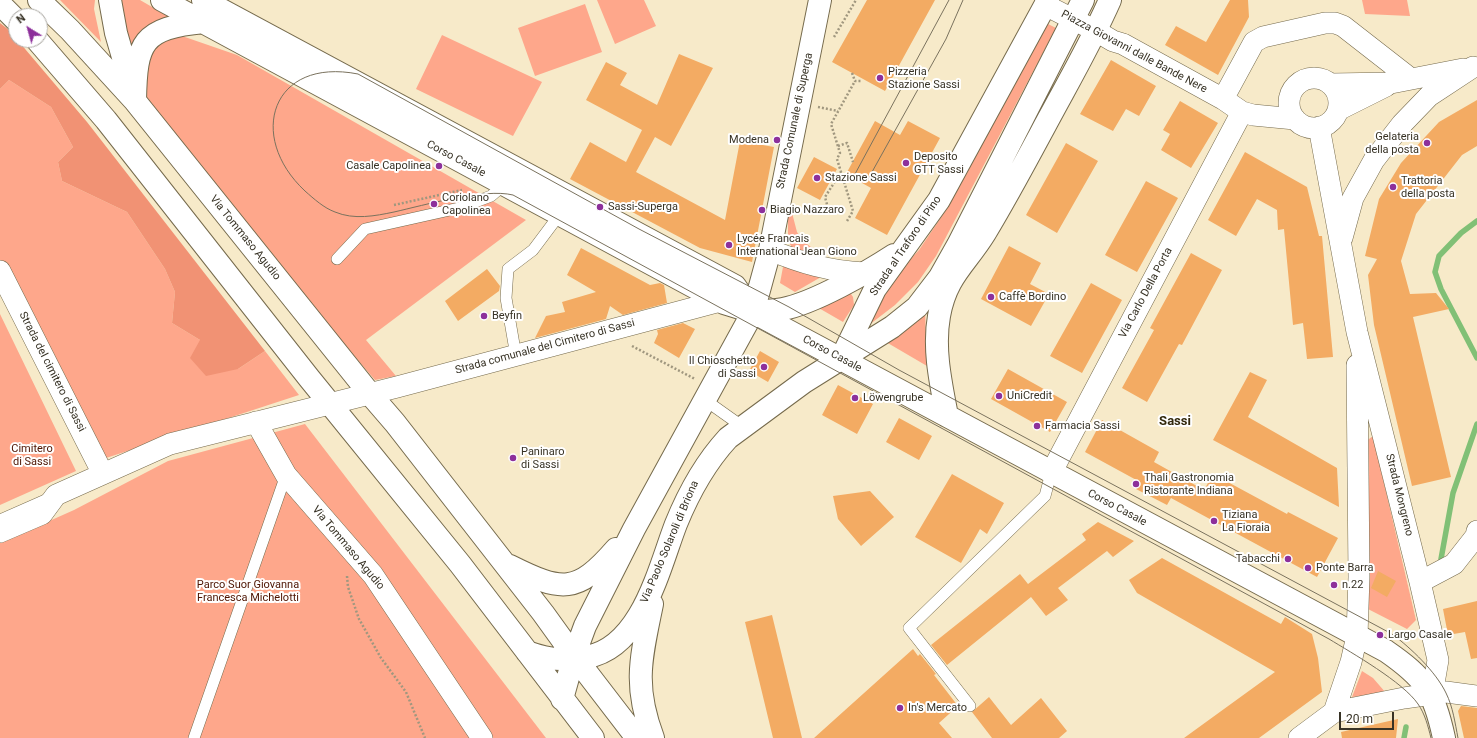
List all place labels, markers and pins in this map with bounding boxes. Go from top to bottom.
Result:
place label: Pizzeria Stazione Sassi [888,65,960,91]
marker: Pizzeria Stazione Sassi [875,73,885,83]
place label: Gelateria della posta [1365,130,1419,156]
place label: Modena [729,133,769,147]
marker: Modena [772,135,782,145]
marker: Gelateria della posta [1422,138,1432,148]
place label: Deposito GTT Sassi [914,150,964,176]
marker: Deposito GTT Sassi [901,158,911,168]
place label: Casale Capolinea [346,159,431,173]
marker: Casale Capolinea [434,161,444,171]
place label: Stazione Sassi [825,171,897,185]
marker: Stazione Sassi [812,173,822,183]
place label: Trattoria della posta [1401,174,1455,200]
marker: Trattoria della posta [1388,182,1398,192]
place label: Coriolano Capolinea [442,191,491,217]
marker: Coriolano Capolinea [429,199,439,209]
place label: Sassi-Superga [608,200,678,214]
marker: Sassi-Superga [595,202,605,212]
place label: Biagio Nazzaro [770,203,844,217]
marker: Biagio Nazzaro [757,205,767,215]
place label: Lycée Francais International Jean Giono [737,232,857,258]
marker: Lycée Francais International Jean Giono [724,240,734,250]
place label: Caffè Bordino [999,290,1066,304]
marker: Caffè Bordino [986,292,996,302]
place label: Beyfin [492,309,522,323]
marker: Beyfin [479,311,489,321]
place label: Il Chioschetto di Sassi [689,354,756,380]
marker: Il Chioschetto di Sassi [759,362,769,372]
place label: UniCredit [1007,389,1052,403]
place label: Löwengrube [863,391,923,405]
marker: UniCredit [994,391,1004,401]
marker: Löwengrube [850,393,860,403]
place label: Farmacia Sassi [1045,419,1120,433]
marker: Farmacia Sassi [1032,421,1042,431]
place label: Paninaro di Sassi [521,445,565,471]
marker: Paninaro di Sassi [508,453,518,463]
place label: Thali Gastronomia Ristorante Indiana [1144,471,1234,497]
marker: Thali Gastronomia Ristorante Indiana [1131,479,1141,489]
place label: Tiziana La Fioraia [1222,508,1270,534]
marker: Tiziana La Fioraia [1209,516,1219,526]
place label: Tabacchi [1236,552,1280,566]
marker: Tabacchi [1283,554,1293,564]
place label: Ponte Barra [1316,561,1373,575]
marker: Ponte Barra [1303,563,1313,573]
place label: n.22 [1342,578,1363,592]
marker: n.22 [1329,580,1339,590]
place label: Largo Casale [1388,628,1452,642]
marker: Largo Casale [1375,630,1385,640]
place label: In's Mercato [908,701,967,715]
marker: In's Mercato [895,703,905,713]

